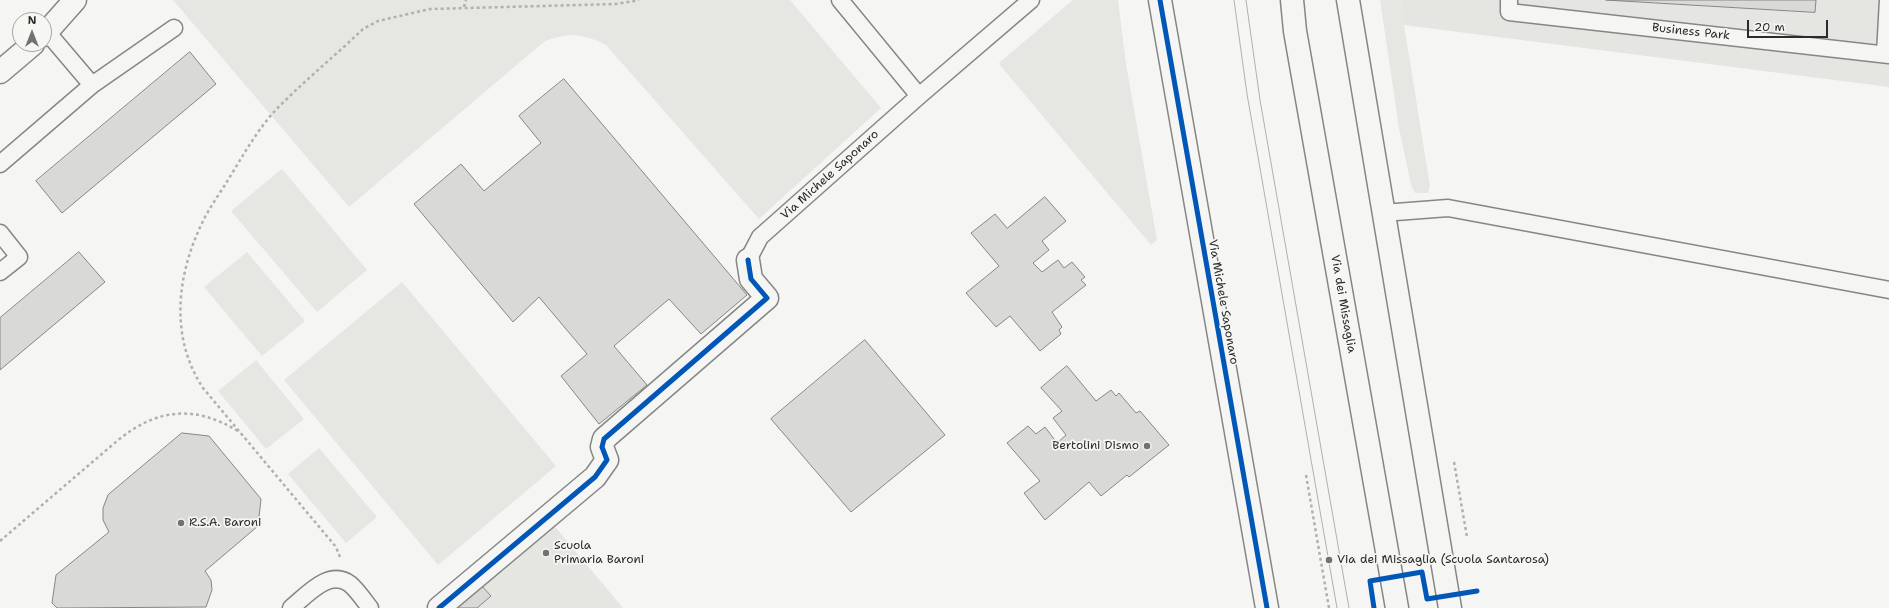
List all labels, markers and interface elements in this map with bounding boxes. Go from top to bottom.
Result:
north arrow [12,12,52,52]
scale bar [1749,12,1830,38]
text: N [28,13,36,28]
text: 20 m [1754,19,1785,35]
street label: Business Park [1651,21,1731,43]
street label: Via Michele Saponaro [778,127,882,223]
street label: Via Michele Saponaro [1205,238,1241,366]
street label: Via dei Missaglia [1327,254,1359,354]
place label: Bertolini Dismo [1052,439,1139,453]
marker: Bertolini Dismo [1142,441,1152,451]
place label: R.S.A. Baroni [189,516,262,530]
marker: R.S.A. Baroni [176,518,186,528]
place label: Scuola Primaria Baroni [554,539,644,567]
marker: Scuola Primaria Baroni [541,548,551,558]
place label: Via dei Missaglia (Scuola Santarosa) [1337,553,1549,567]
marker: Via dei Missaglia (Scuola Santarosa) [1324,555,1334,565]

